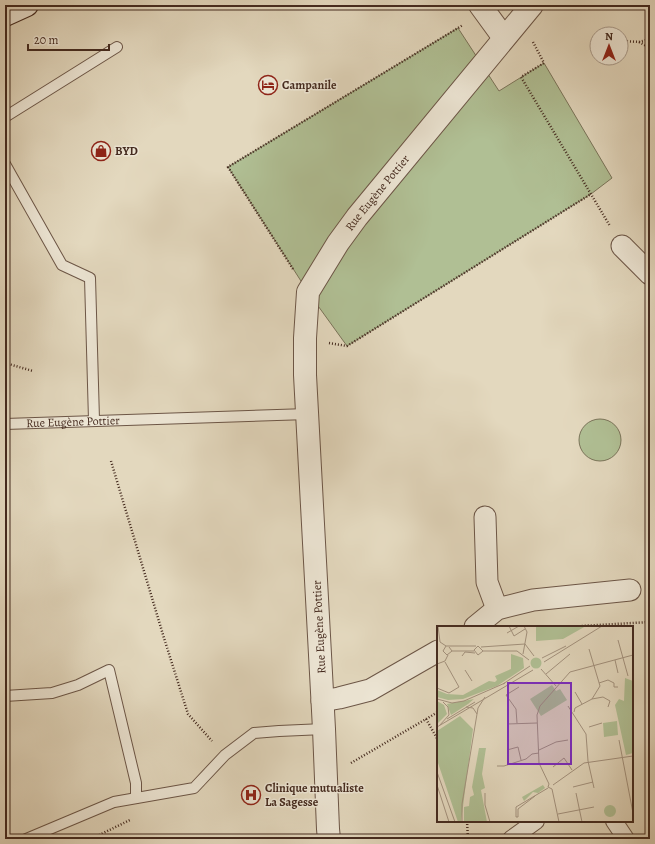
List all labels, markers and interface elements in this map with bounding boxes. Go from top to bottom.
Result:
scale bar [28,26,109,52]
north arrow [589,26,629,66]
text: N [605,29,613,44]
text: 20 m [34,32,58,48]
hotel icon: Campanile [257,74,279,96]
place label: Campanile [282,77,337,93]
shop icon: BYD [90,140,112,162]
place label: BYD [115,143,138,159]
street label: Rue Eugène Pottier [342,151,413,234]
street label: Rue Eugène Pottier [26,412,120,431]
street label: Rue Eugène Pottier [309,579,329,674]
inset map [437,626,633,822]
place label: Clinique mutualiste La Sagesse [265,780,364,810]
hospital icon: Clinique mutualiste La Sagesse [240,784,262,806]

